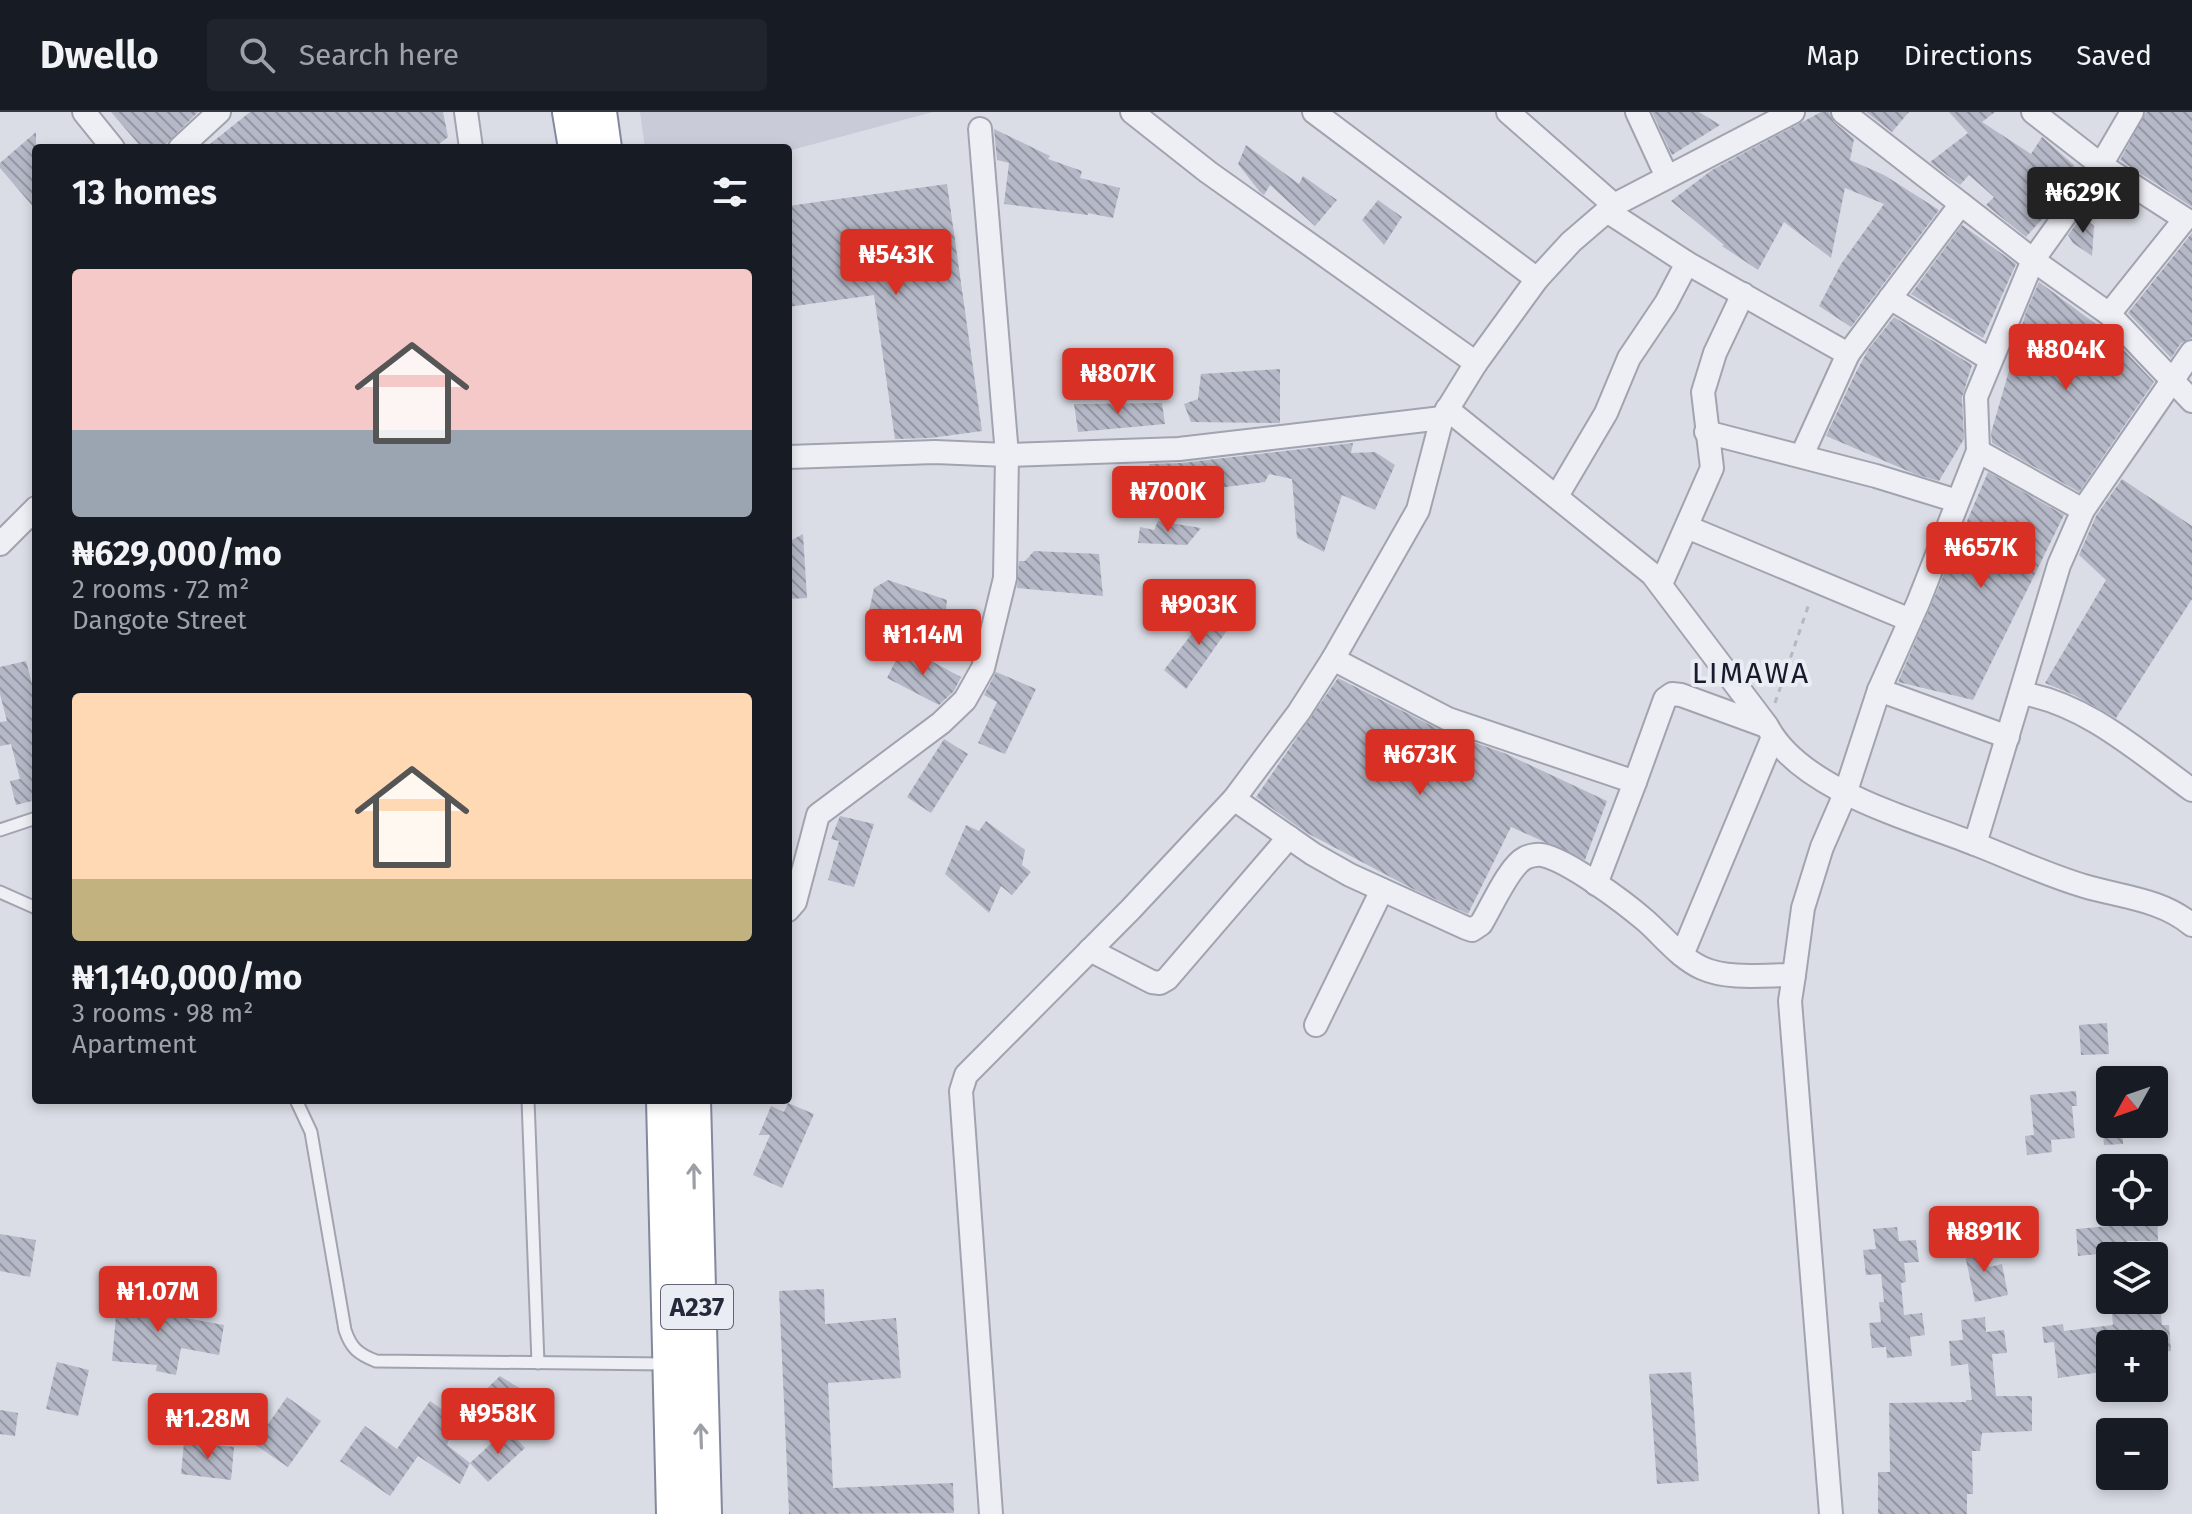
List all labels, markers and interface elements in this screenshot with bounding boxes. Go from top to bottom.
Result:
search box [207,19,767,91]
text: Dwello [40,32,159,78]
icon: search [235,33,279,77]
text: Search here [299,37,459,73]
text: Map [1806,39,1860,72]
text: Directions [1904,39,2032,72]
text: Saved [2076,39,2152,72]
pin: ₦629K [2027,167,2139,235]
icon: filters [708,170,752,214]
text: 13 homes [72,172,217,213]
text: ₦629K [2045,177,2121,208]
pin: ₦543K [840,229,952,297]
text: ₦543K [858,239,934,270]
icon: home [340,321,484,465]
pin: ₦804K [2010,324,2122,392]
text: ₦804K [2027,334,2105,365]
pin: ₦807K [1062,348,1174,416]
text: ₦807K [1080,358,1156,389]
pin: ₦700K [1112,466,1224,534]
text: ₦700K [1130,476,1206,507]
pin: ₦657K [1925,522,2037,590]
text: ₦657K [1944,532,2018,563]
text: ₦629,000/mo [72,533,282,574]
text: 2 rooms · 72 m² [72,574,249,605]
pin: ₦903K [1143,579,1255,647]
text: ₦903K [1161,589,1237,620]
text: Dangote Street [72,605,247,636]
pin: ₦1.14M [858,609,988,677]
text: ₦1.14M [883,619,963,650]
district label: LIMAWA [1692,655,1810,691]
pin: ₦673K [1364,729,1476,797]
text: ₦673K [1383,739,1457,770]
icon: home [340,745,484,889]
text: ₦1,140,000/mo [72,957,302,998]
text: 3 rooms · 98 m² [72,998,253,1029]
text: Apartment [72,1029,197,1060]
north arrow [2096,1066,2168,1138]
map controls [2096,1066,2168,1490]
button: locate [2096,1154,2168,1226]
one-way arrow [686,1163,702,1190]
pin: ₦891K [1928,1206,2040,1274]
text: ₦891K [1947,1216,2021,1247]
button: layers [2096,1242,2168,1314]
pin: ₦1.07M [93,1266,223,1334]
text: ₦1.07M [117,1276,199,1307]
road number: A237 [661,1285,733,1329]
button: + [2096,1330,2168,1402]
pin: ₦958K [442,1388,554,1456]
pin: ₦1.28M [143,1393,273,1461]
text: ₦958K [459,1398,537,1429]
text: ₦1.28M [166,1403,250,1434]
button: − [2096,1418,2168,1490]
one-way arrow [693,1423,708,1450]

